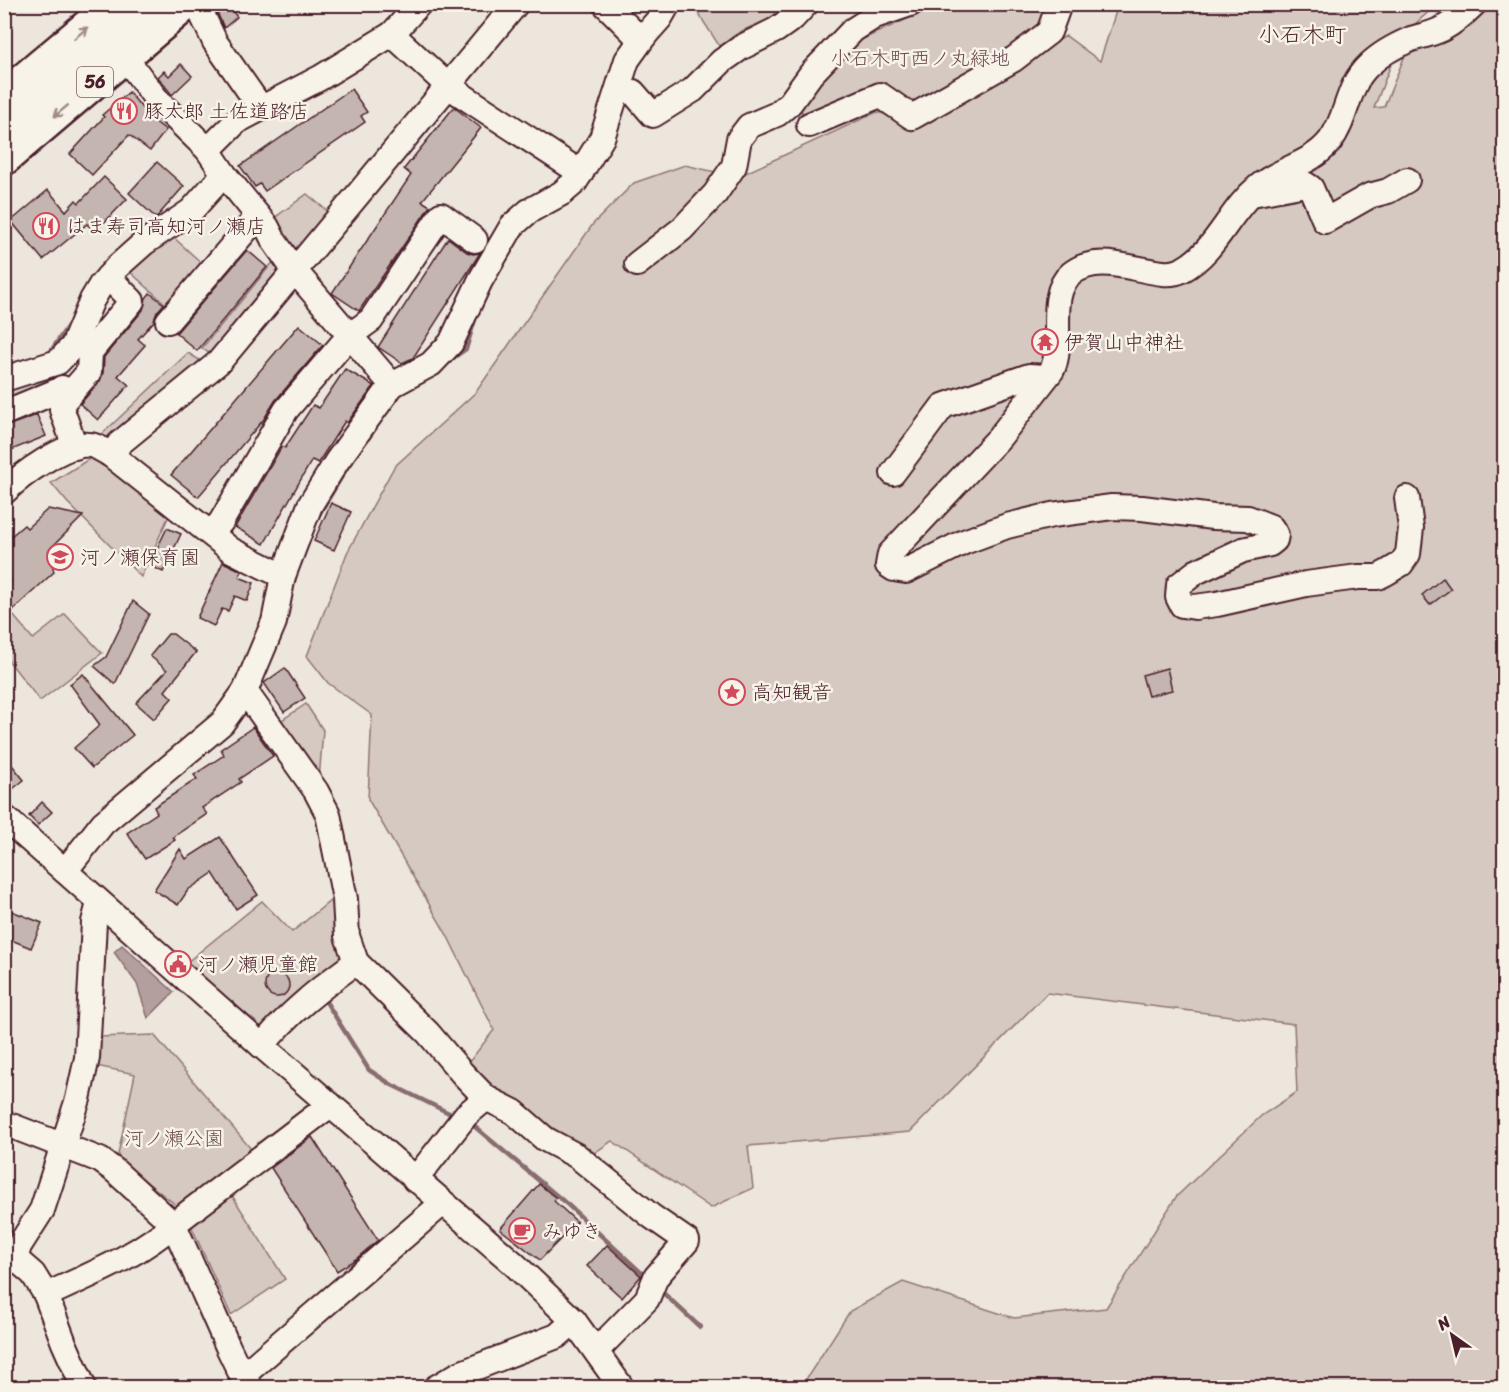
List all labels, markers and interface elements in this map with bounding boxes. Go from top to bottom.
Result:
district label: 小石木町 [1258,15,1346,54]
one-way arrow [73,26,89,39]
park label: 小石木町西ノ丸緑地 [830,41,1010,76]
road number: 56 [77,67,113,97]
place label: 豚太郎 土佐道路店 [144,94,309,129]
restaurant icon: 豚太郎 土佐道路店 [109,96,139,126]
one-way arrow [53,104,69,117]
place label: はま寿司高知河ノ瀬店 [66,209,266,244]
restaurant icon: はま寿司高知河ノ瀬店 [31,211,61,241]
place label: 伊賀山中神社 [1064,325,1184,360]
temple icon: 伊賀山中神社 [1030,327,1060,357]
place label: 河ノ瀬保育園 [80,540,200,575]
school or university icon: 河ノ瀬保育園 [45,542,75,572]
place label: 高知観音 [752,675,832,710]
place icon: 高知観音 [717,677,747,707]
place label: 河ノ瀬児童館 [198,947,318,982]
public building icon: 河ノ瀬児童館 [163,949,193,979]
park label: 河ノ瀬公園 [124,1121,224,1156]
place label: みゆき [542,1214,602,1249]
cafe icon: みゆき [507,1216,537,1246]
north arrow [1422,1305,1482,1365]
text: N [1430,1307,1457,1339]

